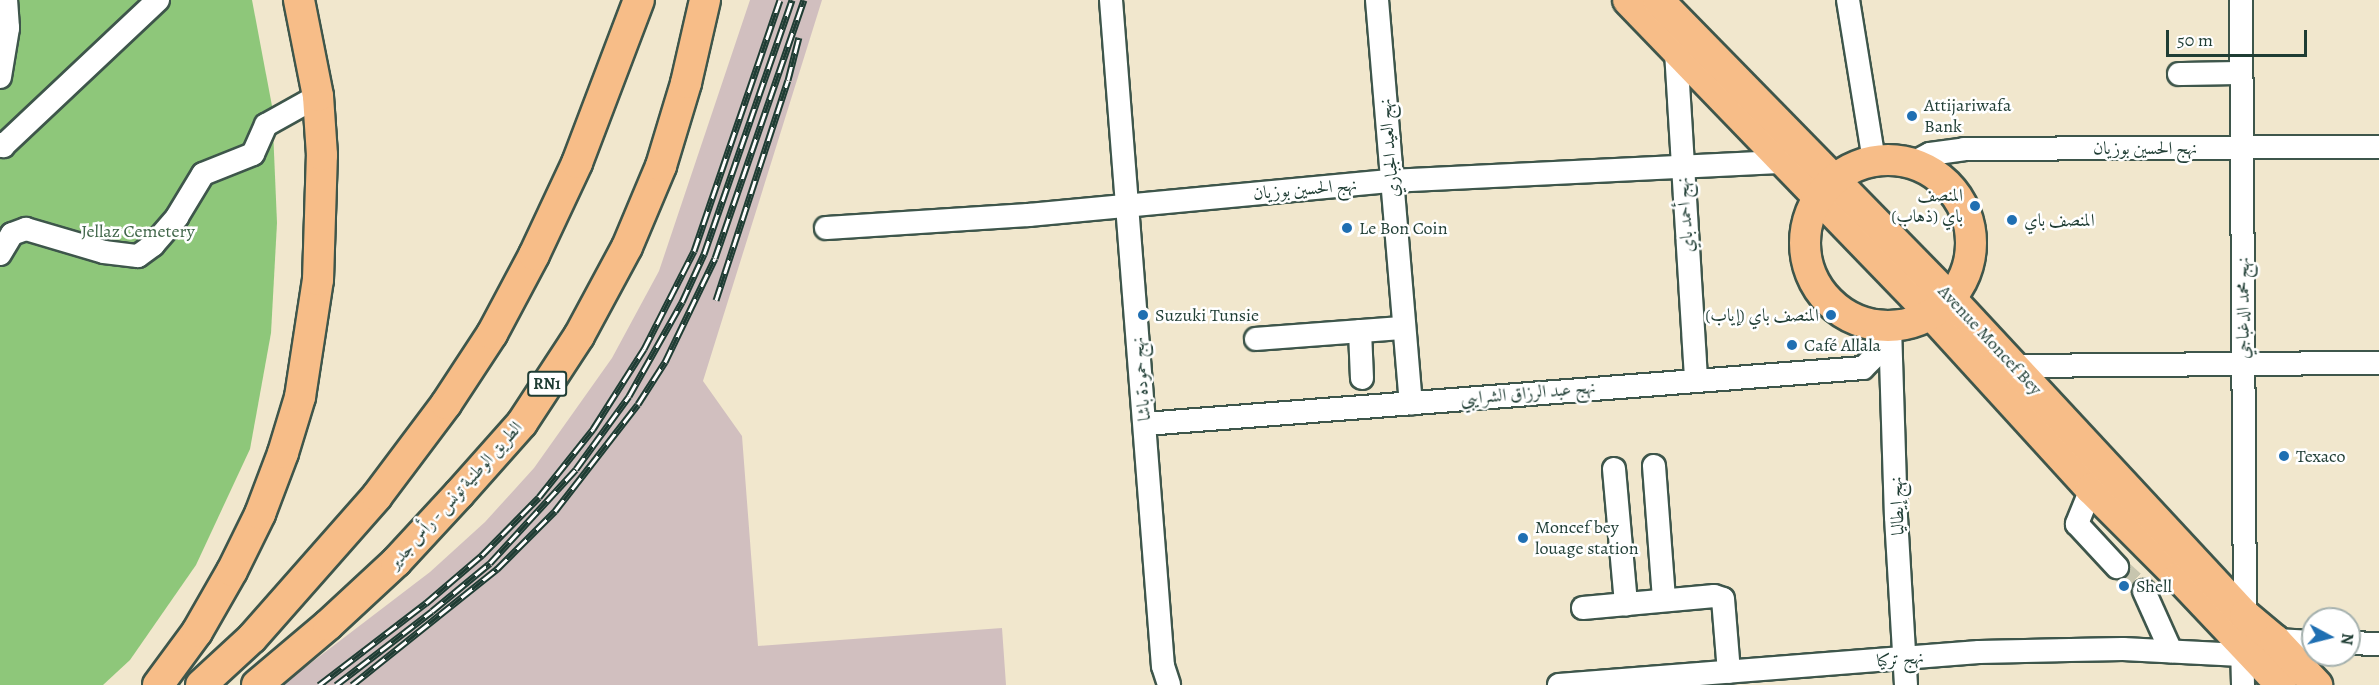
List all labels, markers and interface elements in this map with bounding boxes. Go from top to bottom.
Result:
scale bar [2169,18,2310,56]
text: 50 m [2177,28,2213,52]
place label: Attijariwafa Bank [1924,95,2011,138]
street label: نهج العيد الجباري [1374,98,1404,198]
marker: Attijariwafa Bank [1905,109,1919,123]
street label: نهج الحسين بوزيان [2093,137,2197,159]
street label: نهج الحسين بوزيان [1252,174,1358,204]
street label: نهج أحمد باي [1672,177,1698,253]
place label: المنصف باي (ذهاب) [1891,185,1963,228]
marker: المنصف باي (ذهاب) [1968,199,1982,213]
place label: المنصف باي [2024,209,2095,231]
marker: المنصف باي [2005,213,2019,227]
place label: Le Bon Coin [1359,217,1448,239]
park label: Jellaz Cemetery [81,220,195,242]
marker: Le Bon Coin [1340,221,1354,235]
street label: نهج محمد الدغباجي [2232,257,2254,359]
street label: Avenue Moncef Bey [1934,281,2046,399]
place label: Suzuki Tunsie [1155,304,1259,326]
place label: المنصف باي (إياب) [1705,304,1819,326]
marker: Suzuki Tunsie [1136,308,1150,322]
marker: المنصف باي (إياب) [1824,308,1838,322]
place label: Café Allala [1804,334,1881,356]
street label: نهج حمودة باشا [1127,336,1155,422]
marker: Café Allala [1785,338,1799,352]
road number: RN1 [526,371,568,397]
street label: نهج عبد الرزاق الشرايبي [1459,376,1597,410]
street label: الطريق الوطنية تونس - رأس جدير [383,417,527,573]
place label: Texaco [2296,445,2345,467]
marker: Texaco [2277,449,2291,463]
street label: نهج إيطاليا [1885,476,1909,536]
place label: Moncef bey louage station [1535,517,1639,560]
marker: Moncef bey louage station [1516,531,1530,545]
place label: Shell [2136,575,2172,597]
marker: Shell [2117,579,2131,593]
north arrow [2301,607,2361,667]
text: N [2335,632,2359,646]
street label: نهج تركيا [1875,646,1925,672]

